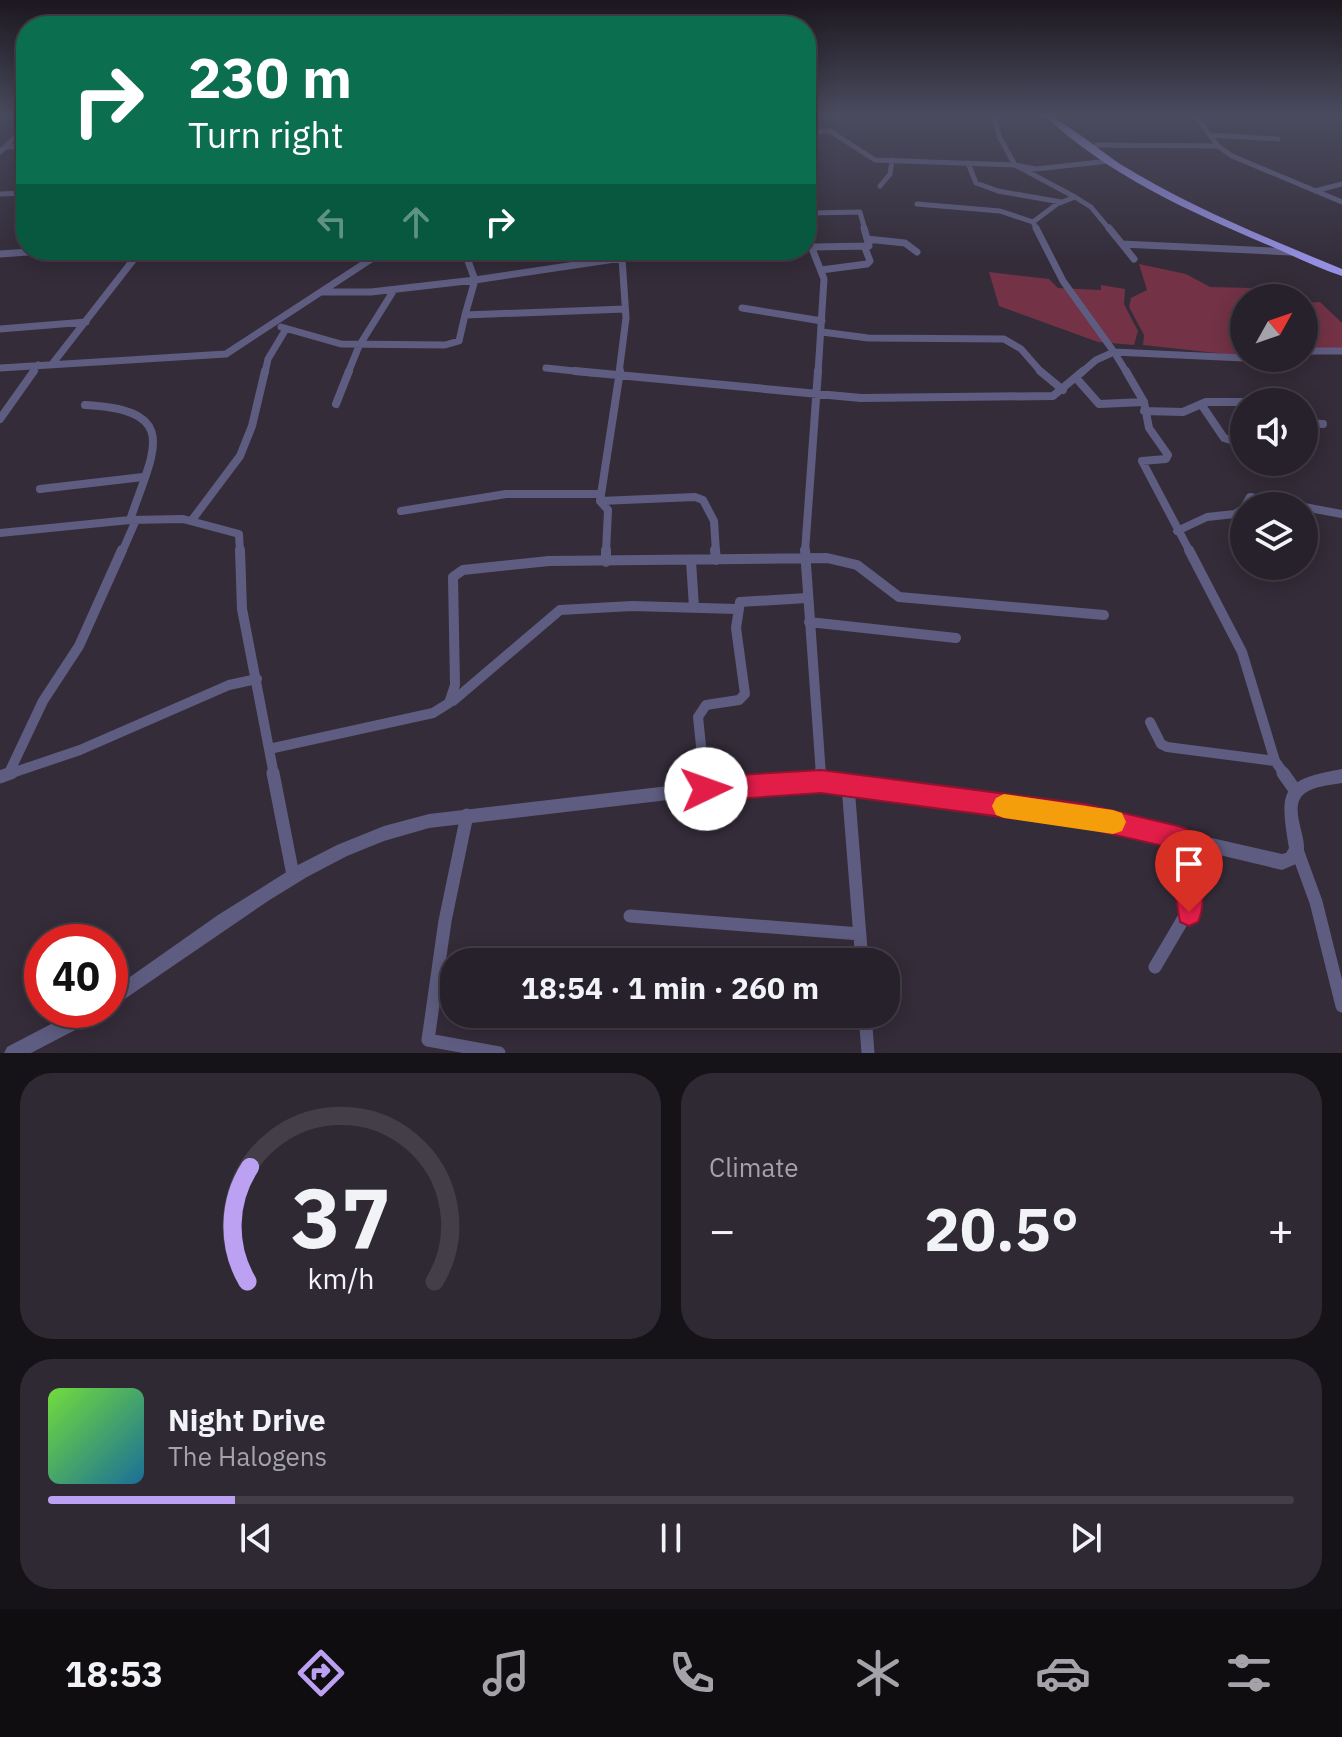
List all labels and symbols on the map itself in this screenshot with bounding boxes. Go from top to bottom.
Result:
north arrow [1230,284,1318,372]
position arrow [664,747,748,831]
pin [1155,830,1223,912]
speed limit sign: 40 [24,924,128,1028]

